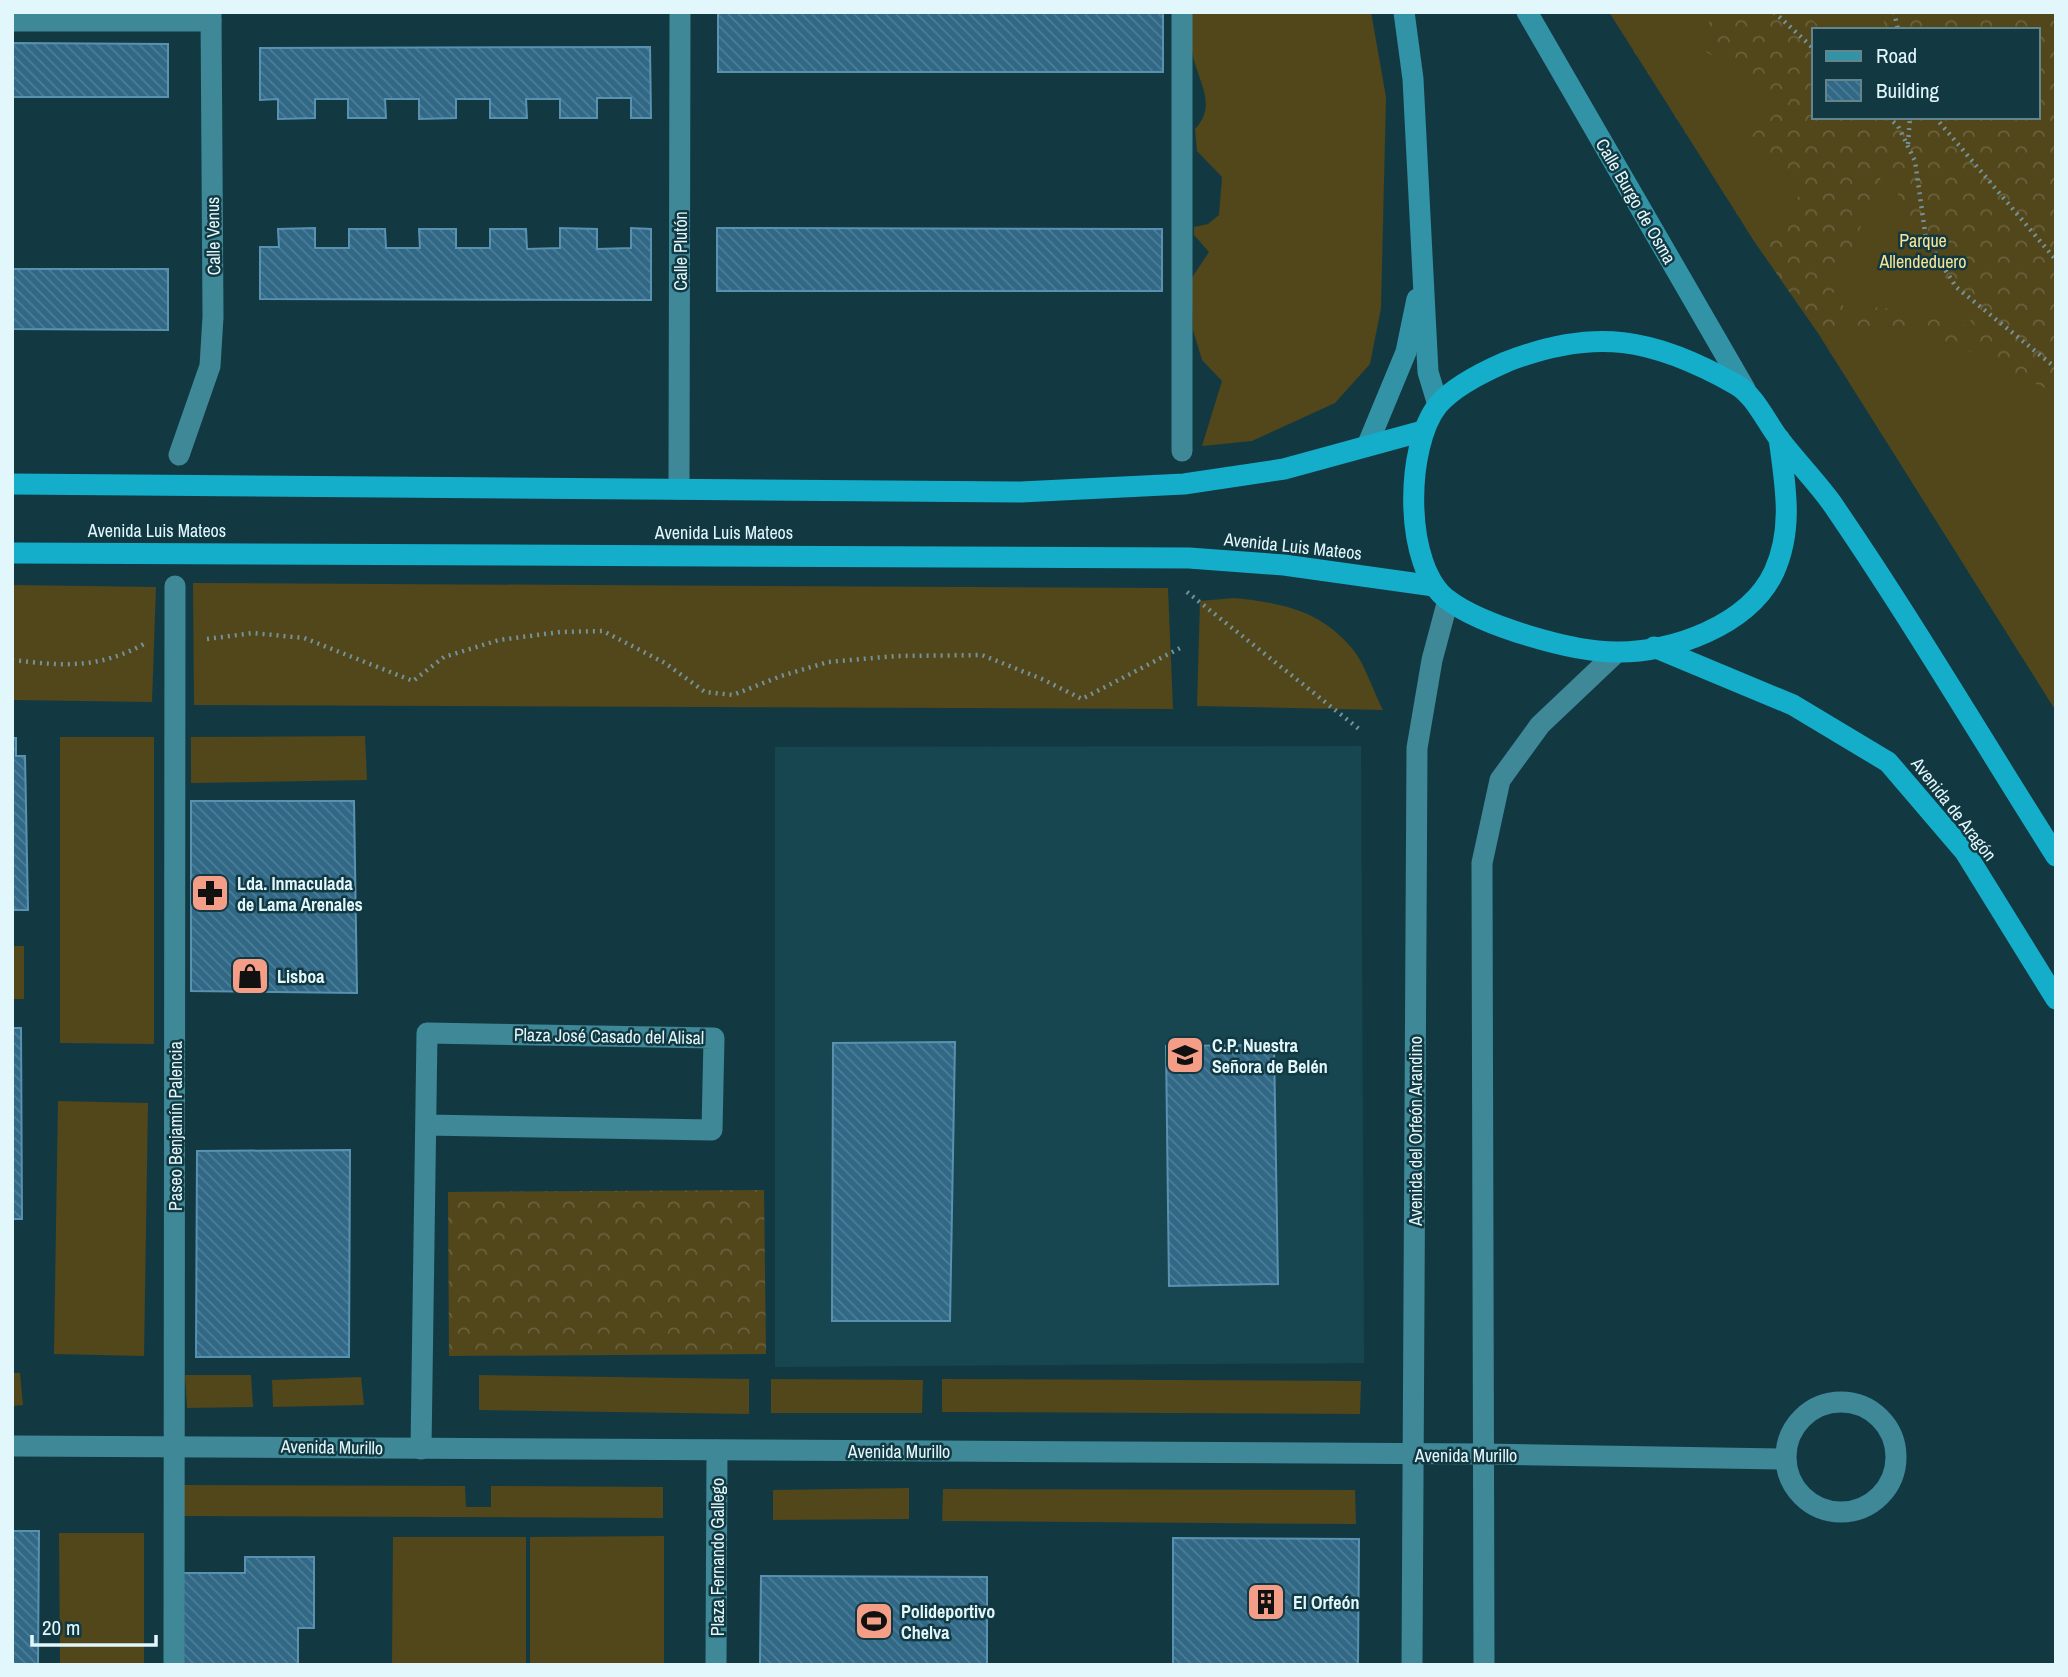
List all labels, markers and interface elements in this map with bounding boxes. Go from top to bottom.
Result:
legend [1812,28,2040,119]
text: Road [1876,41,1917,70]
text: Building [1876,76,1940,105]
street label: Calle Burgo de Osma [1590,134,1682,268]
street label: Calle Venus [200,196,226,276]
street label: Calle Plutón [668,211,693,291]
park label: Parque Allendeduero [1879,228,1966,274]
street label: Avenida Luis Mateos [87,518,226,543]
street label: Avenida Luis Mateos [654,520,793,545]
street label: Avenida Luis Mateos [1222,526,1363,566]
street label: Avenida de Aragón [1905,751,2002,866]
place label: Lda. Inmaculada de Lama Arenales [237,871,363,917]
pharmacy icon: Lda. Inmaculada de Lama Arenales [189,872,231,914]
shop icon: Lisboa [229,955,271,997]
place label: Lisboa [277,964,325,989]
street label: Plaza José Casado del Alisal [514,1022,704,1050]
place label: C.P. Nuestra Señora de Belén [1212,1033,1328,1079]
school or university icon: C.P. Nuestra Señora de Belén [1164,1034,1206,1076]
street label: Avenida del Orfeón Arandino [1403,1036,1428,1227]
street label: Paseo Benjamín Palencia [163,1041,188,1211]
street label: Avenida Murillo [280,1434,383,1460]
street label: Avenida Murillo [847,1439,950,1464]
street label: Avenida Murillo [1414,1443,1517,1468]
street label: Plaza Fernando Gallego [705,1478,730,1636]
building icon: El Orfeón [1245,1581,1287,1623]
place label: El Orfeón [1293,1590,1359,1615]
place label: Polideportivo Chelva [901,1599,995,1645]
sports icon: Polideportivo Chelva [853,1600,895,1642]
scale bar [32,1604,156,1648]
text: 20 m [42,1613,80,1642]

